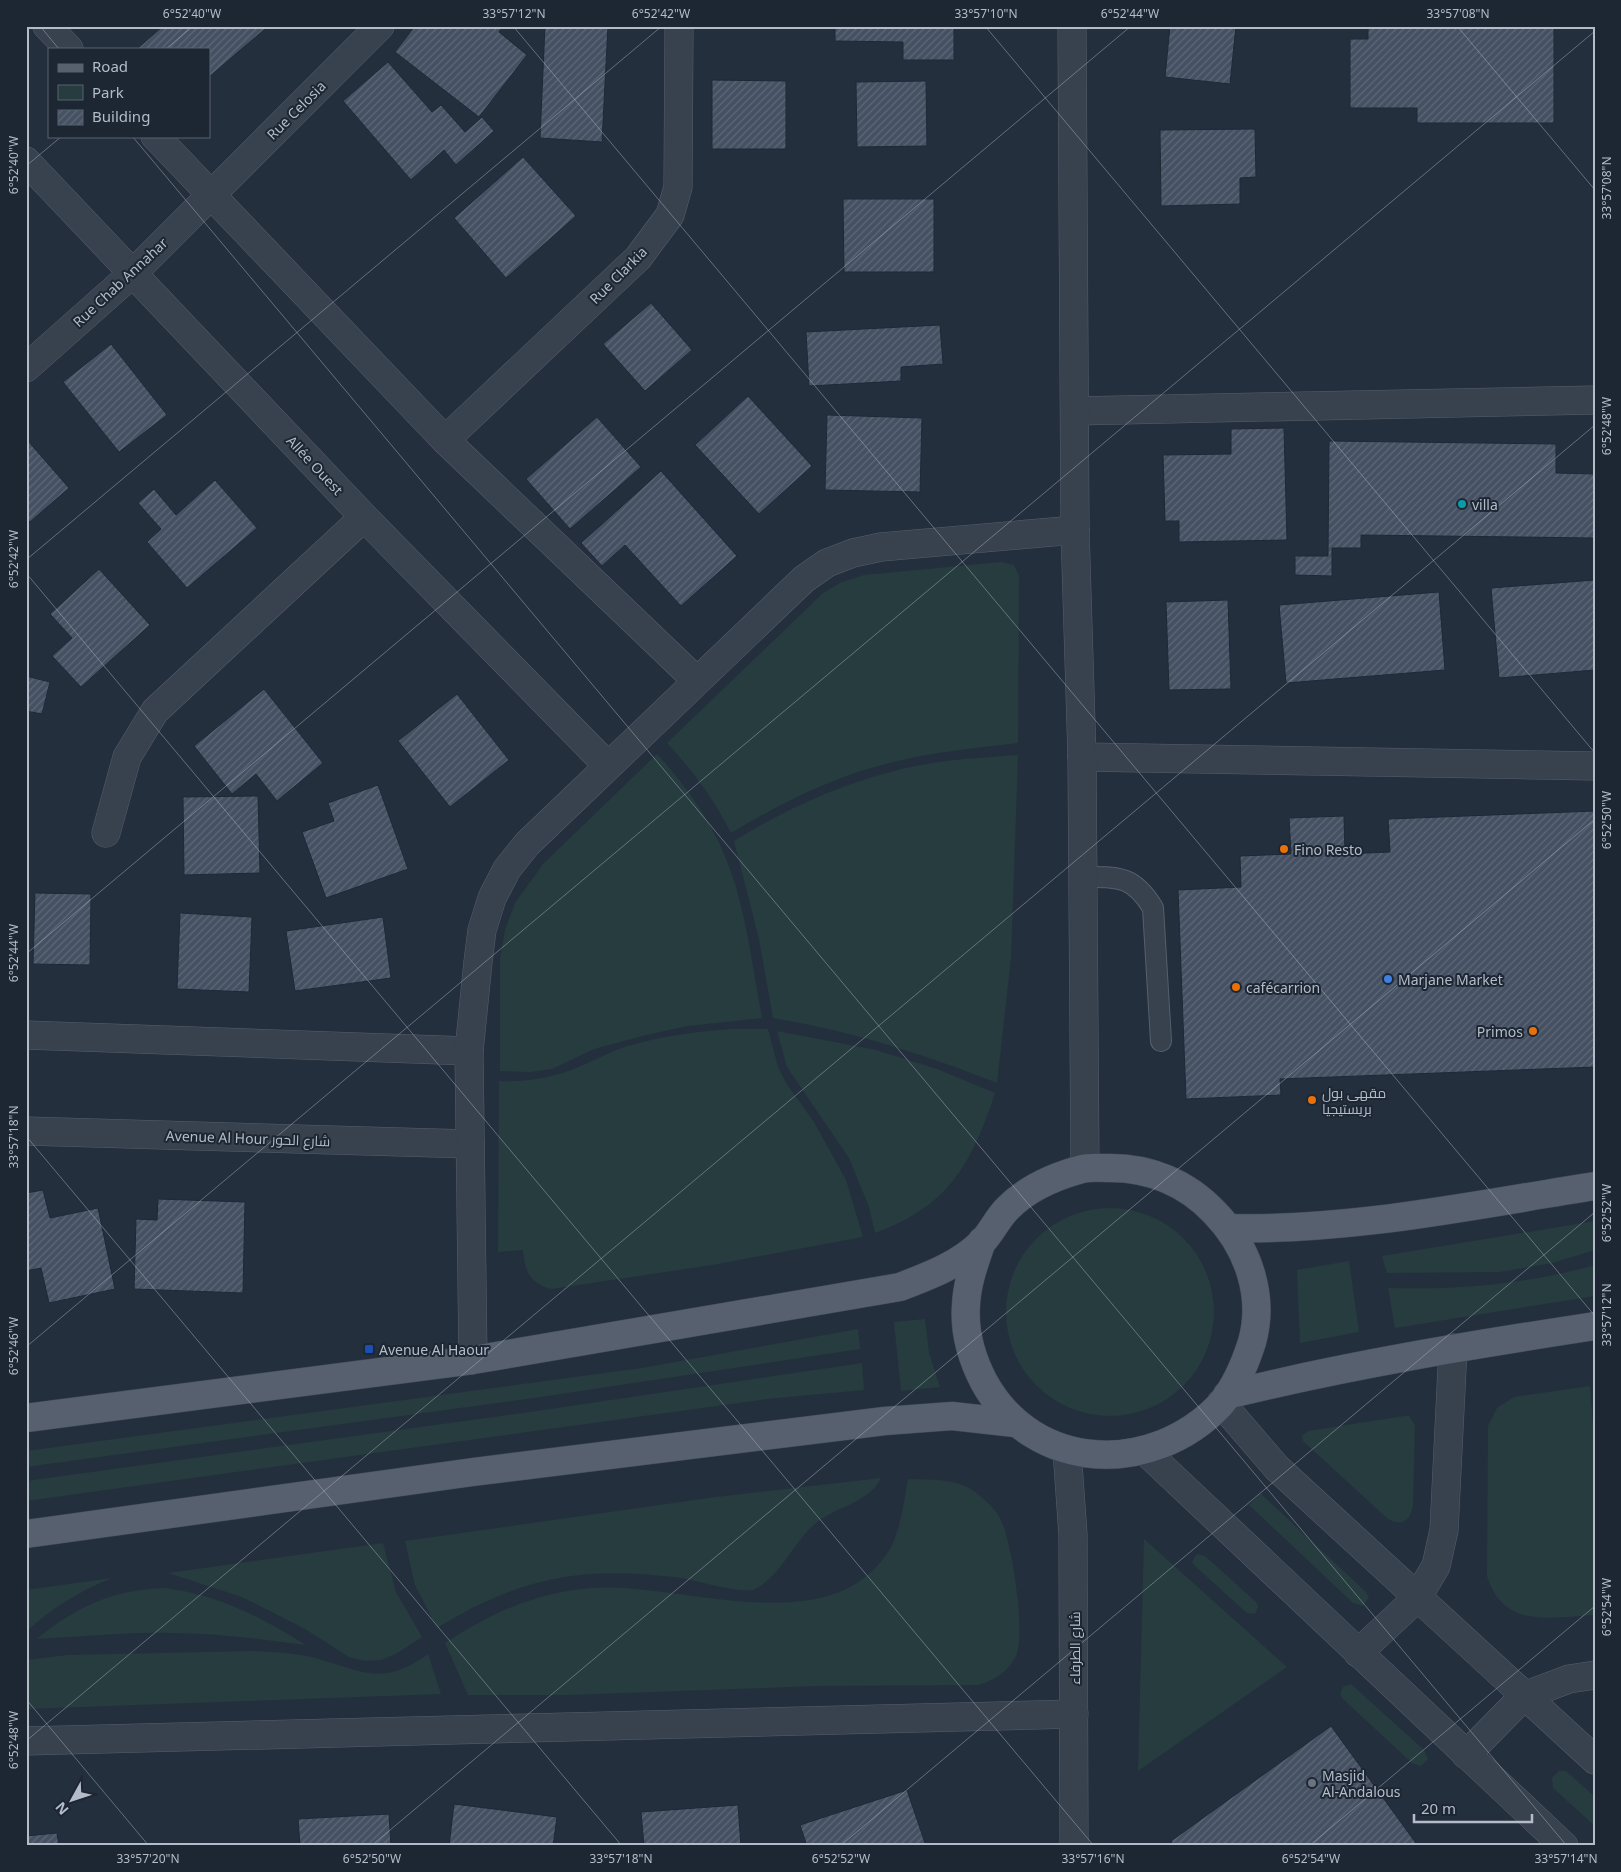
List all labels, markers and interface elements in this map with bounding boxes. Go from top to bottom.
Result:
text: 6°52'40"W [163,5,221,22]
text: 33°57'12"N [482,5,546,22]
text: 6°52'42"W [632,5,690,22]
text: 33°57'10"N [954,5,1018,22]
text: 6°52'44"W [1101,5,1159,22]
text: 33°57'08"N [1426,5,1490,22]
legend [48,48,210,138]
text: Road [92,56,128,76]
street label: Rue Celosia [262,76,330,144]
text: Park [92,82,124,102]
text: Building [92,106,150,126]
text: 6°52'40"W [5,136,22,194]
text: 33°57'08"N [1598,156,1615,220]
street label: Rue Chab Annahar [69,233,172,331]
street label: Rue Clarkia [585,242,651,308]
text: 6°52'48"W [1598,397,1615,455]
street label: Allée Ouest [283,431,347,499]
place label: villa [1472,495,1498,514]
marker: villa [1456,498,1468,510]
text: 6°52'42"W [5,530,22,588]
text: 6°52'50"W [1598,791,1615,849]
place label: Fino Resto [1294,840,1362,859]
marker: Fino Resto [1278,843,1290,855]
text: 6°52'44"W [5,924,22,982]
place label: Marjane Market [1398,970,1503,989]
marker: Marjane Market [1382,973,1394,985]
place label: cafécarrion [1246,978,1320,997]
marker: cafécarrion [1230,981,1242,993]
place label: Primos [1477,1022,1523,1041]
marker: Primos [1527,1025,1539,1037]
place label: مقهى بول بريستيجيا [1322,1083,1386,1118]
marker: مقهى بول بريستيجيا [1306,1094,1318,1106]
text: 33°57'18"N [5,1105,22,1169]
street label: Avenue Al Hour شارع الحور [165,1126,331,1150]
text: 6°52'52"W [1598,1184,1615,1242]
text: 33°57'12"N [1598,1283,1615,1347]
text: 6°52'46"W [5,1317,22,1375]
place label: Avenue Al Haour [379,1340,489,1359]
marker: Avenue Al Haour [363,1343,375,1355]
text: 6°52'54"W [1598,1578,1615,1636]
street label: شارع الطرفاء [1065,1611,1084,1685]
text: 6°52'48"W [5,1711,22,1769]
place label: Masjid Al-Andalous [1322,1766,1401,1801]
north arrow [48,1774,98,1824]
marker: Masjid Al-Andalous [1306,1777,1318,1789]
scale bar [1414,1792,1531,1824]
text: N [51,1798,73,1819]
text: 20 m [1421,1798,1456,1818]
text: 33°57'20"N [116,1850,180,1867]
text: 6°52'50"W [343,1850,401,1867]
text: 33°57'18"N [589,1850,653,1867]
text: 6°52'52"W [812,1850,870,1867]
text: 33°57'16"N [1061,1850,1125,1867]
text: 6°52'54"W [1282,1850,1340,1867]
text: 33°57'14"N [1534,1850,1598,1867]

